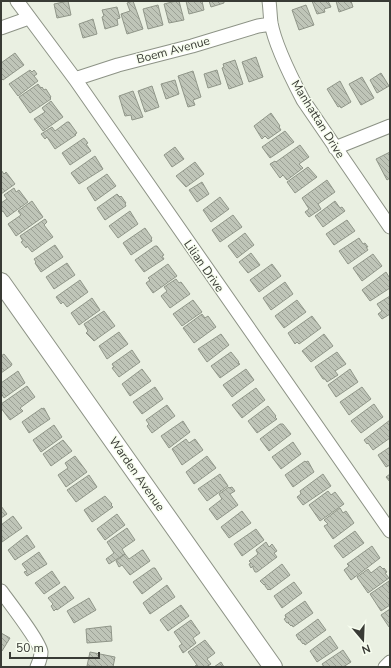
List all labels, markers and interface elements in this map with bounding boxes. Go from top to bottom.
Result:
street label: Boem Avenue [135,33,211,67]
street label: Manhattan Drive [287,77,349,161]
street label: Lilian Drive [180,237,228,295]
street label: Warden Avenue [105,434,169,514]
north arrow [343,620,383,660]
scale bar [10,634,99,660]
text: 50 m [16,640,44,656]
text: N [360,641,372,657]

